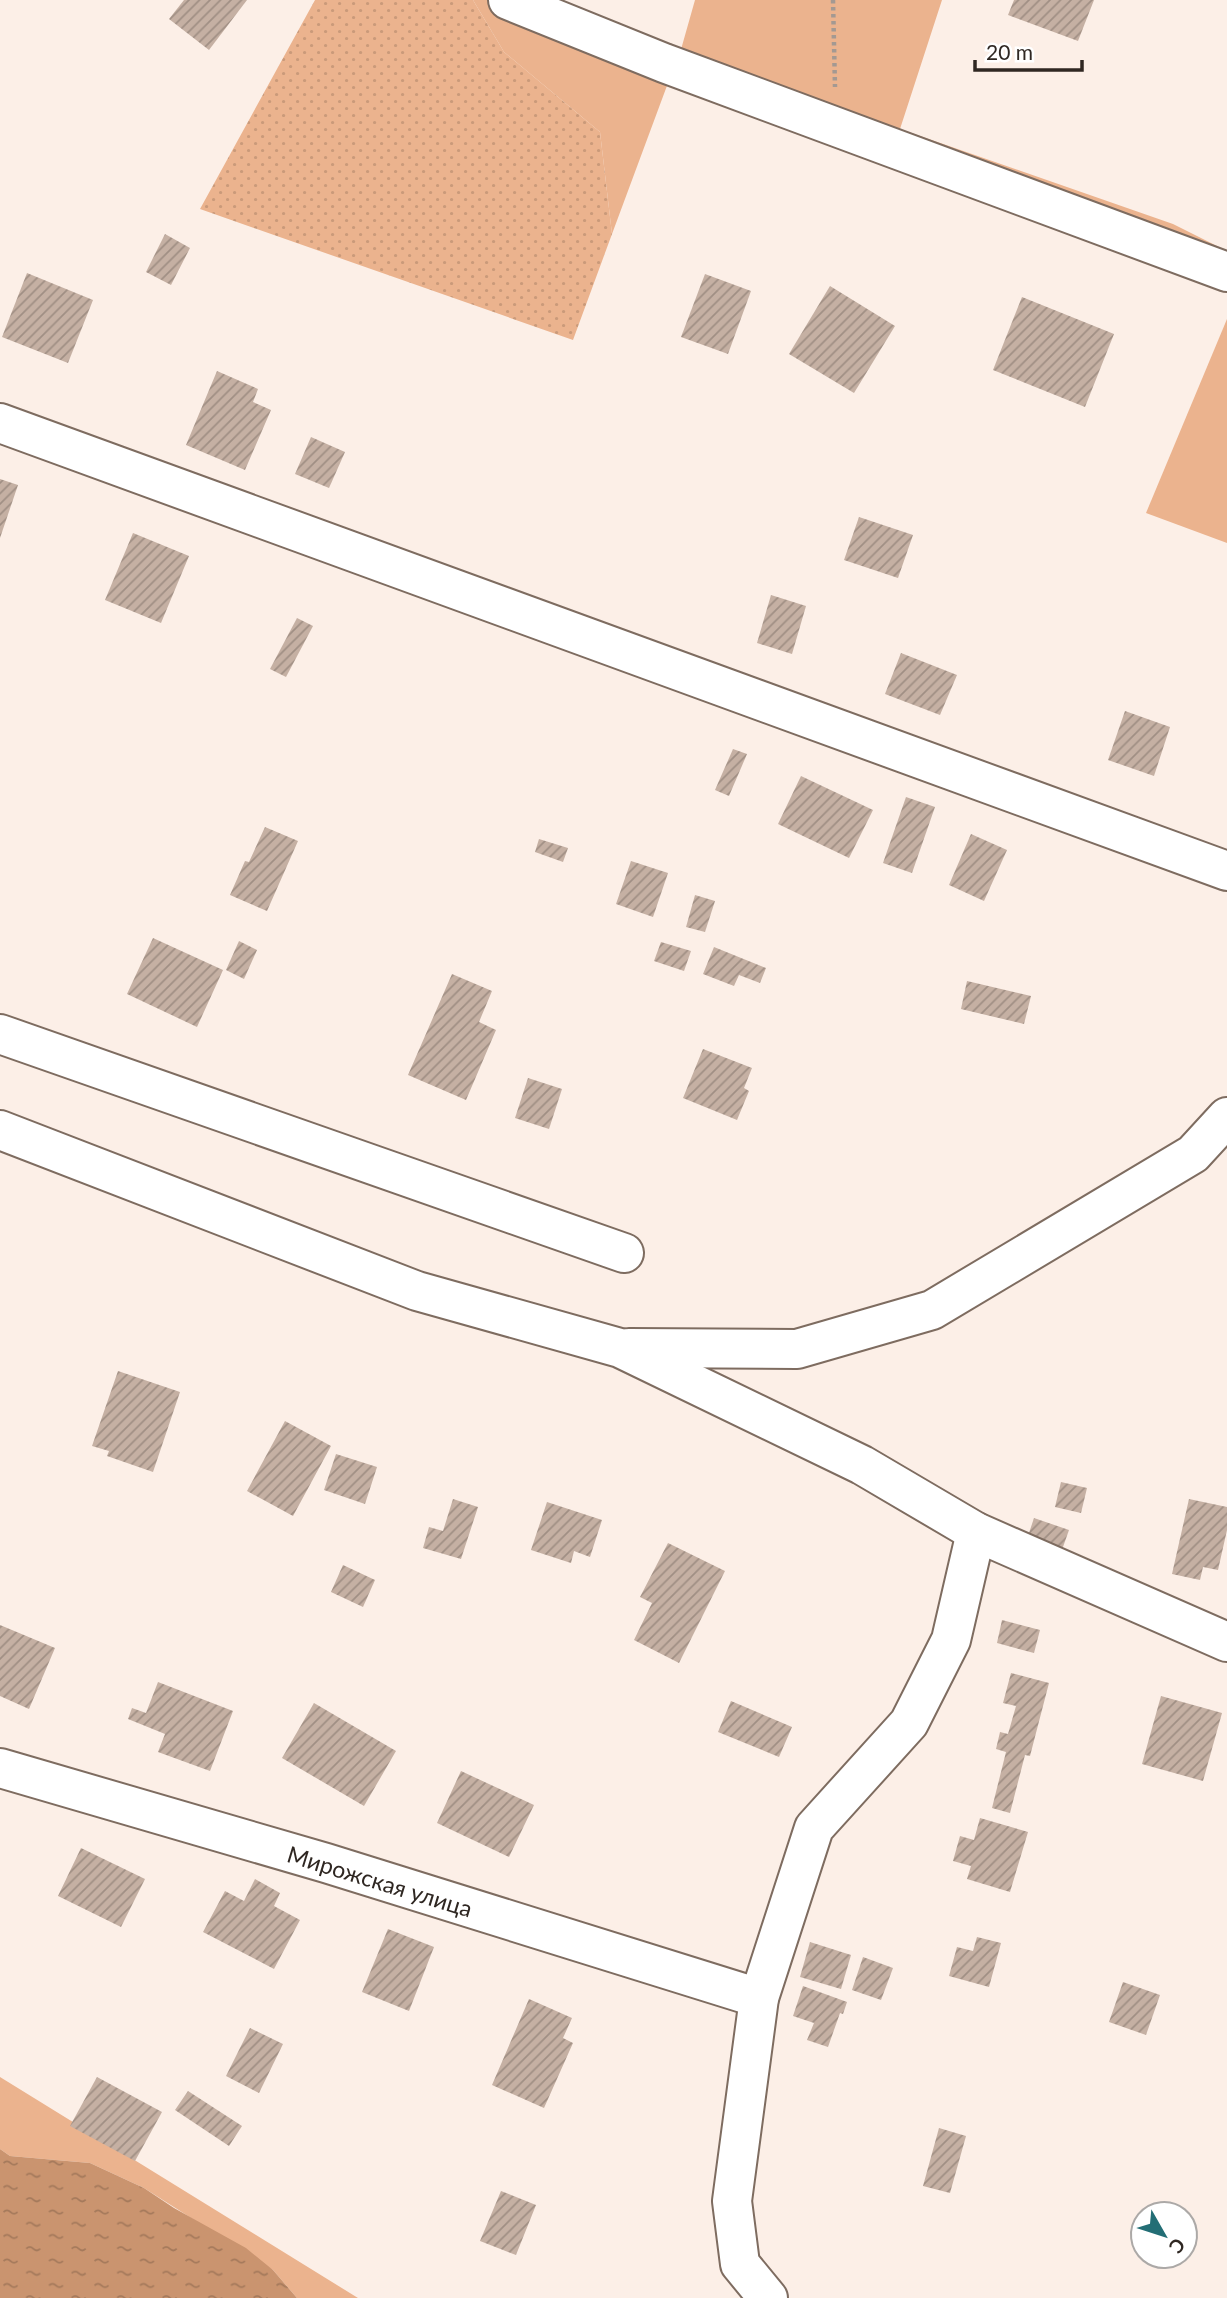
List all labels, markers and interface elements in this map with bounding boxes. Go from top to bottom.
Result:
scale bar [975,28,1082,72]
text: 20 m [986,39,1033,64]
street label: Мирожская улица [284,1840,476,1922]
north arrow [1129,2200,1199,2270]
text: С [1164,2234,1190,2258]

